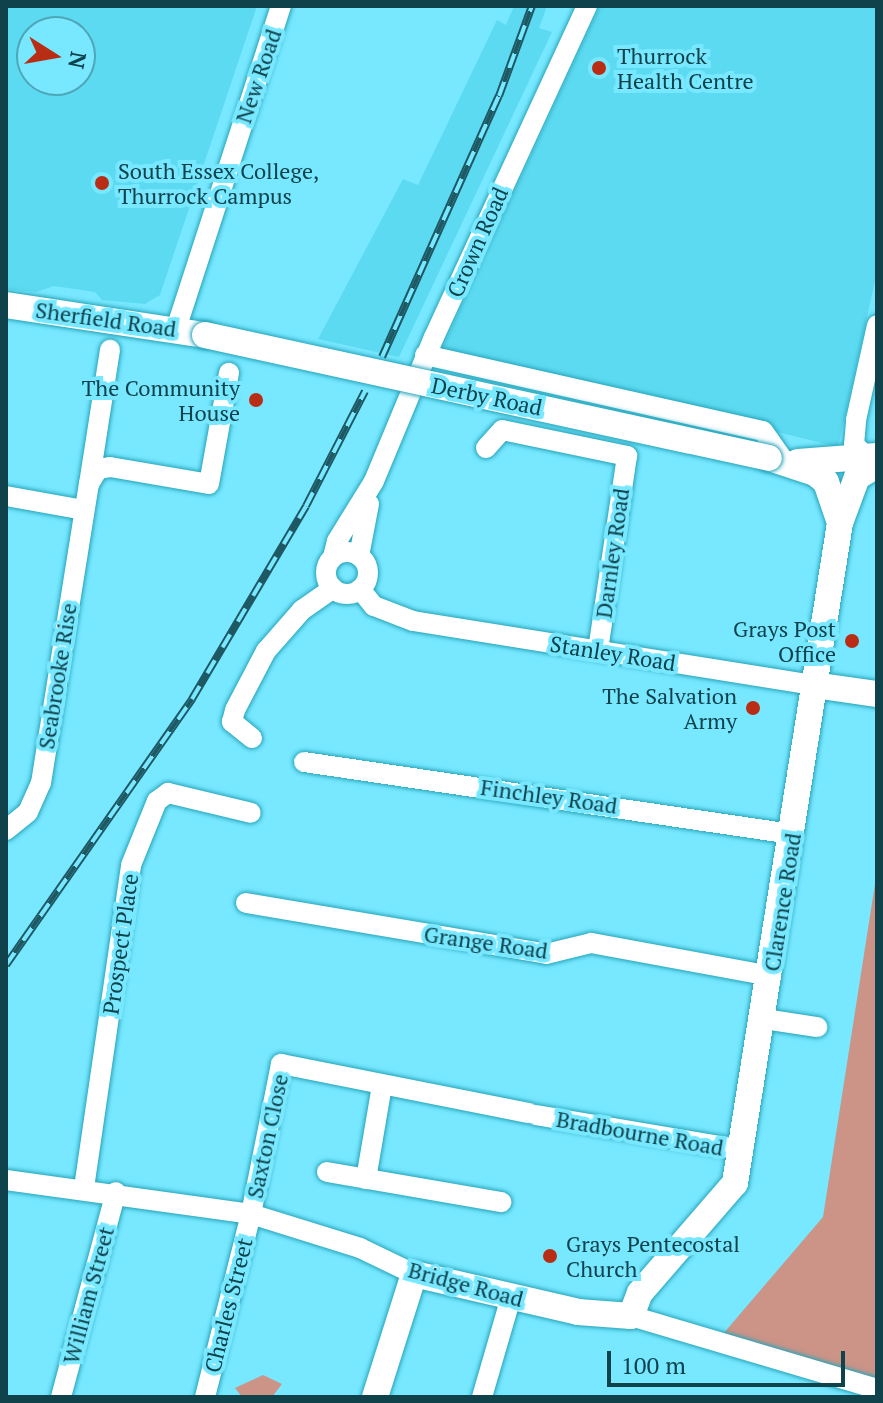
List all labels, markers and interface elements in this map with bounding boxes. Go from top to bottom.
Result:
north arrow [16,16,96,96]
street label: New Road [230,26,286,126]
place label: Thurrock Health Centre [617,42,754,94]
text: N [62,49,94,71]
marker: Thurrock Health Centre [588,57,610,79]
place label: South Essex College, Thurrock Campus [118,157,319,208]
marker: South Essex College, Thurrock Campus [93,174,111,192]
street label: Crown Road [441,183,513,301]
street label: Sherfield Road [34,296,178,342]
street label: Derby Road [429,371,545,421]
place label: The Community House [82,374,240,426]
marker: The Community House [247,391,265,409]
street label: Darnley Road [590,486,634,620]
street label: Seabrooke Rise [32,601,82,751]
place label: Grays Post Office [733,615,836,666]
street label: Stanley Road [548,630,678,676]
marker: Grays Post Office [843,632,861,650]
place label: The Salvation Army [602,682,737,734]
marker: The Salvation Army [744,699,762,717]
street label: Finchley Road [479,773,619,819]
street label: Clarence Road [758,831,806,973]
street label: Prospect Place [97,872,143,1016]
street label: Grange Road [422,920,550,964]
street label: Saxton Close [241,1071,293,1201]
street label: Bradbourne Road [554,1105,726,1161]
street label: William Street [57,1223,119,1367]
place label: Grays Pentecostal Church [566,1230,740,1282]
street label: Charles Street [199,1235,257,1375]
marker: Grays Pentecostal Church [541,1247,559,1265]
street label: Bridge Road [406,1256,526,1312]
scale bar [611,1335,849,1385]
text: 100 m [621,1349,686,1381]

